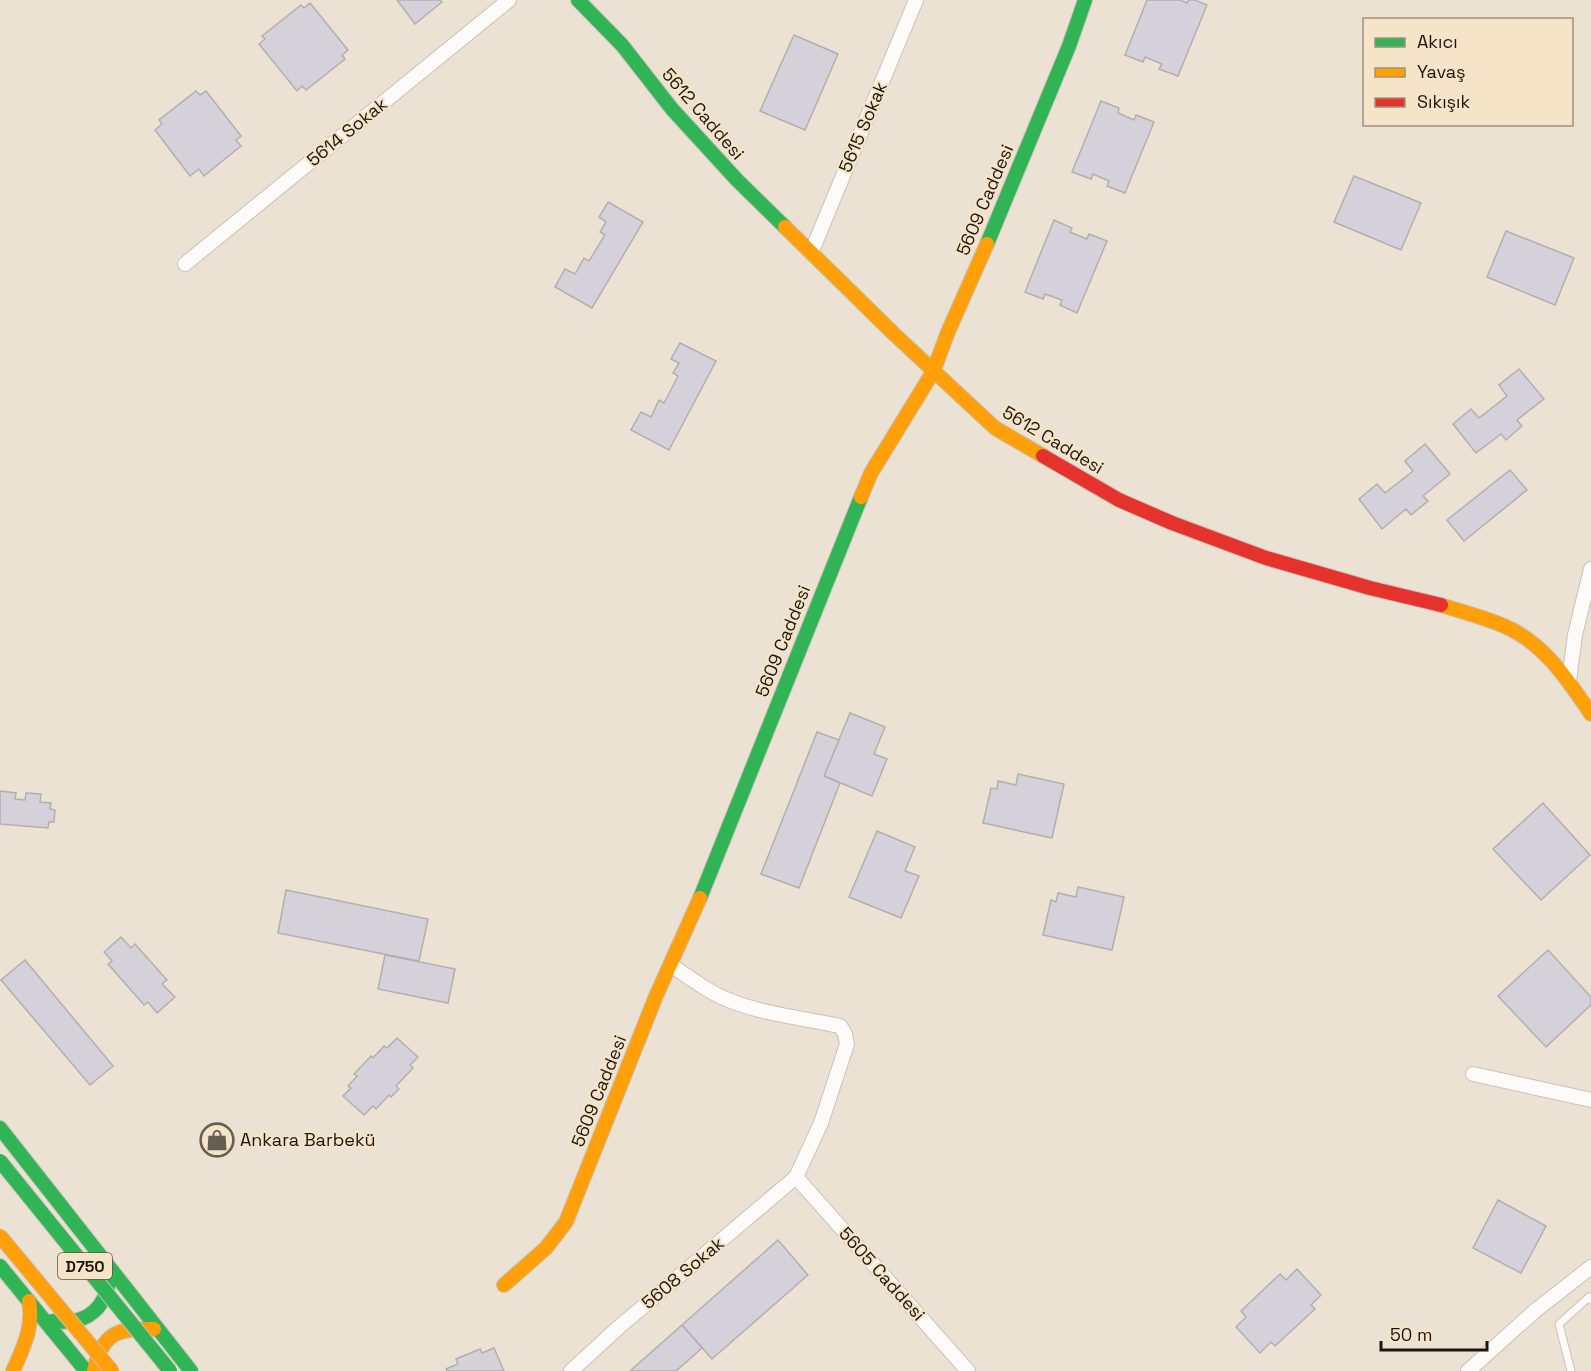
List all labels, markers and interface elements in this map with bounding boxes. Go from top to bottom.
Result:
legend [1363,18,1573,126]
text: Akıcı [1417,30,1458,53]
text: Yavaş [1417,60,1466,83]
street label: 5612 Caddesi [657,63,750,164]
street label: 5615 Sokak [833,78,892,176]
text: Sıkışık [1417,90,1470,113]
street label: 5614 Sokak [302,92,392,171]
street label: 5609 Caddesi [951,141,1018,259]
street label: 5612 Caddesi [998,400,1108,479]
street label: 5609 Caddesi [750,582,815,700]
street label: 5609 Caddesi [566,1032,631,1150]
shop icon: Ankara Barbekü [199,1122,235,1158]
place label: Ankara Barbekü [240,1128,376,1151]
street label: 5605 Caddesi [834,1222,930,1325]
street label: 5608 Sokak [637,1231,729,1314]
road number: D750 [58,1253,112,1279]
scale bar [1381,1314,1488,1352]
text: 50 m [1390,1323,1432,1346]

